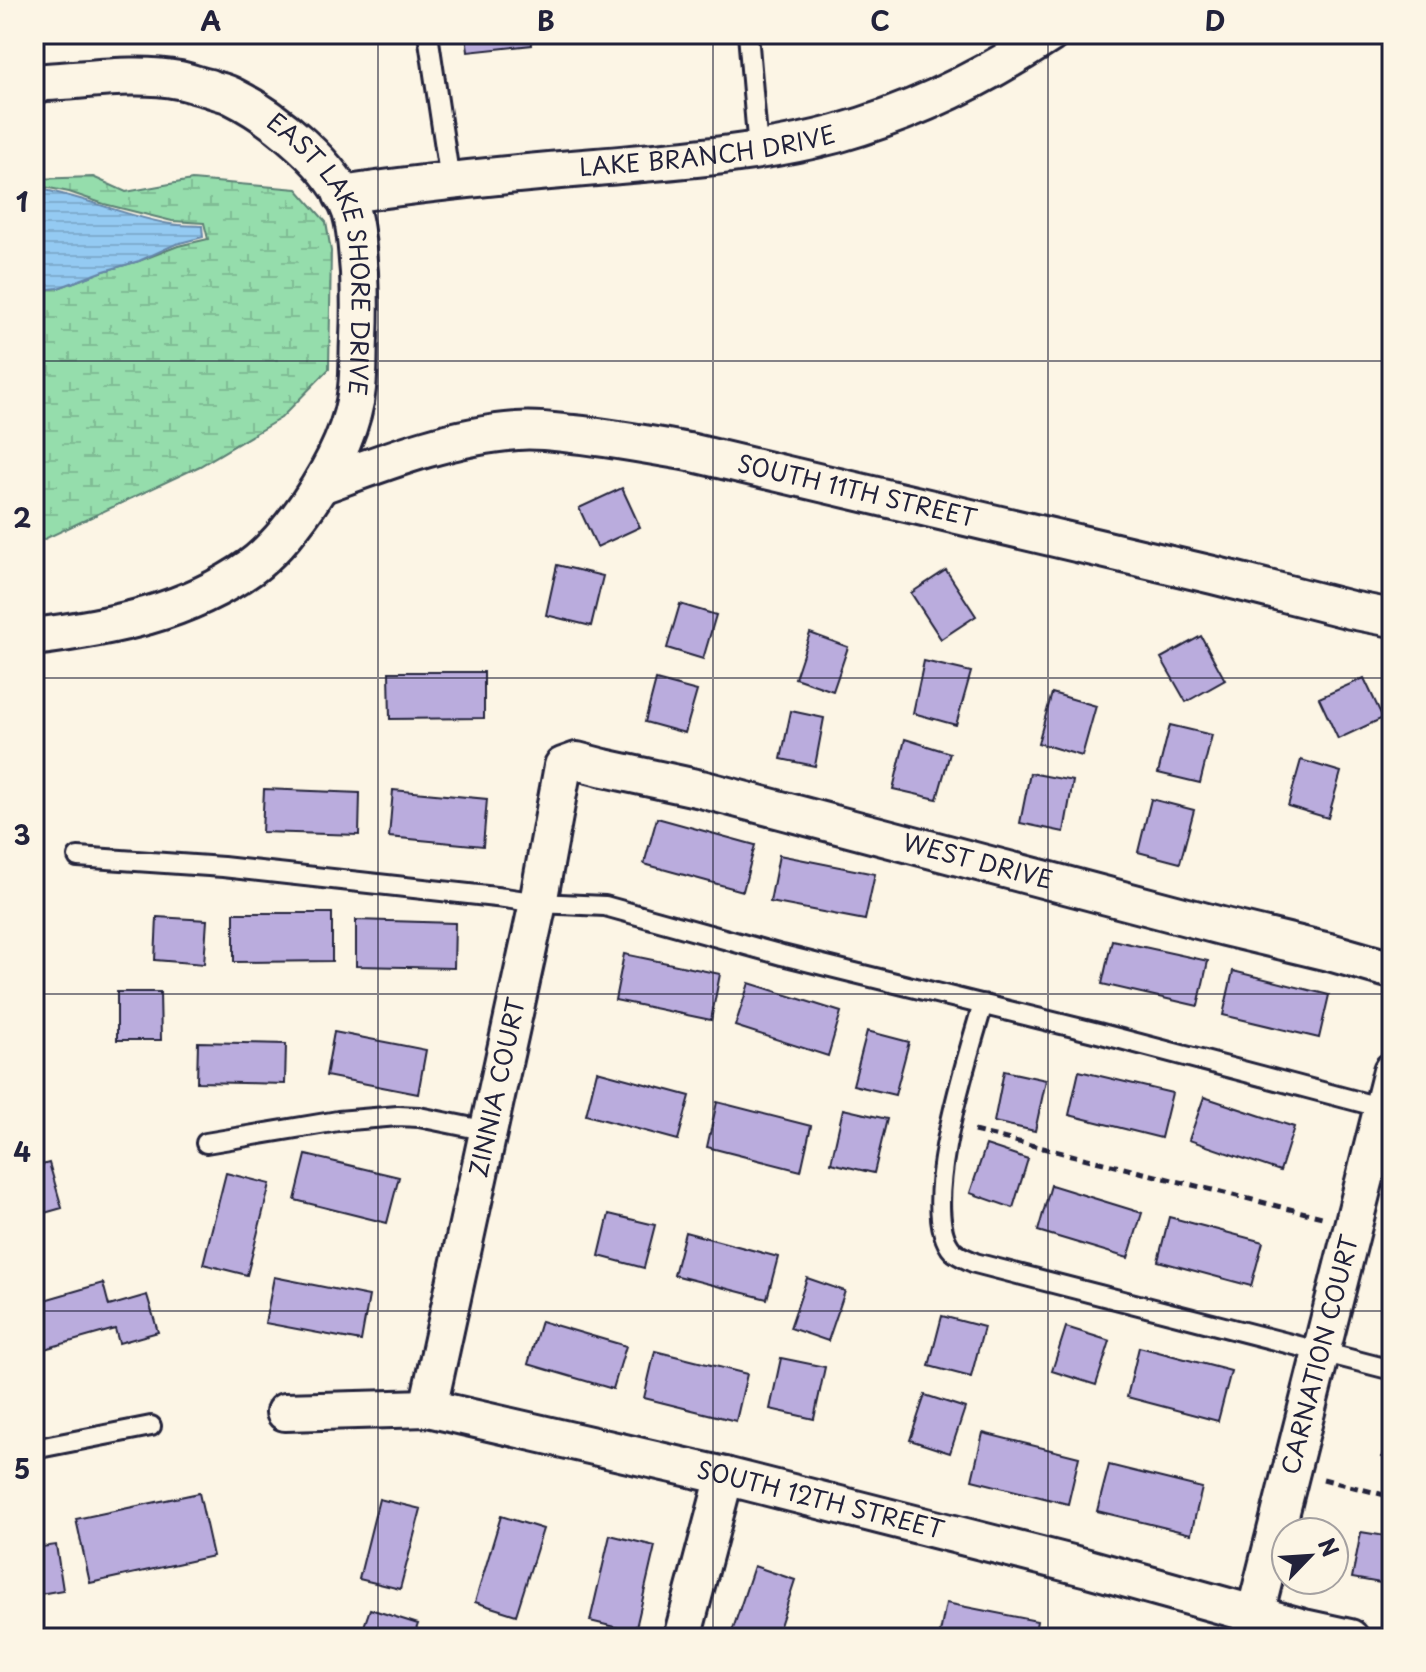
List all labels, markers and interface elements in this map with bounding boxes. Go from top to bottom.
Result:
text: A [201,1,221,40]
text: B [537,1,555,40]
text: C [870,1,890,40]
text: D [1205,1,1225,40]
street label: EAST LAKE SHORE DRIVE [260,103,380,398]
street label: LAKE BRANCH DRIVE [578,115,839,184]
text: 1 [16,182,28,221]
street label: SOUTH 11TH STREET [734,444,981,535]
text: 2 [13,498,31,537]
text: 3 [13,815,31,854]
street label: WEST DRIVE [899,823,1057,897]
street label: ZINNIA COURT [459,993,533,1180]
text: 4 [13,1132,31,1171]
street label: CARNATION COURT [1271,1230,1366,1478]
text: 5 [14,1449,30,1488]
street label: SOUTH 12TH STREET [694,1450,949,1547]
north arrow [1270,1516,1350,1596]
text: N [1311,1532,1348,1562]

